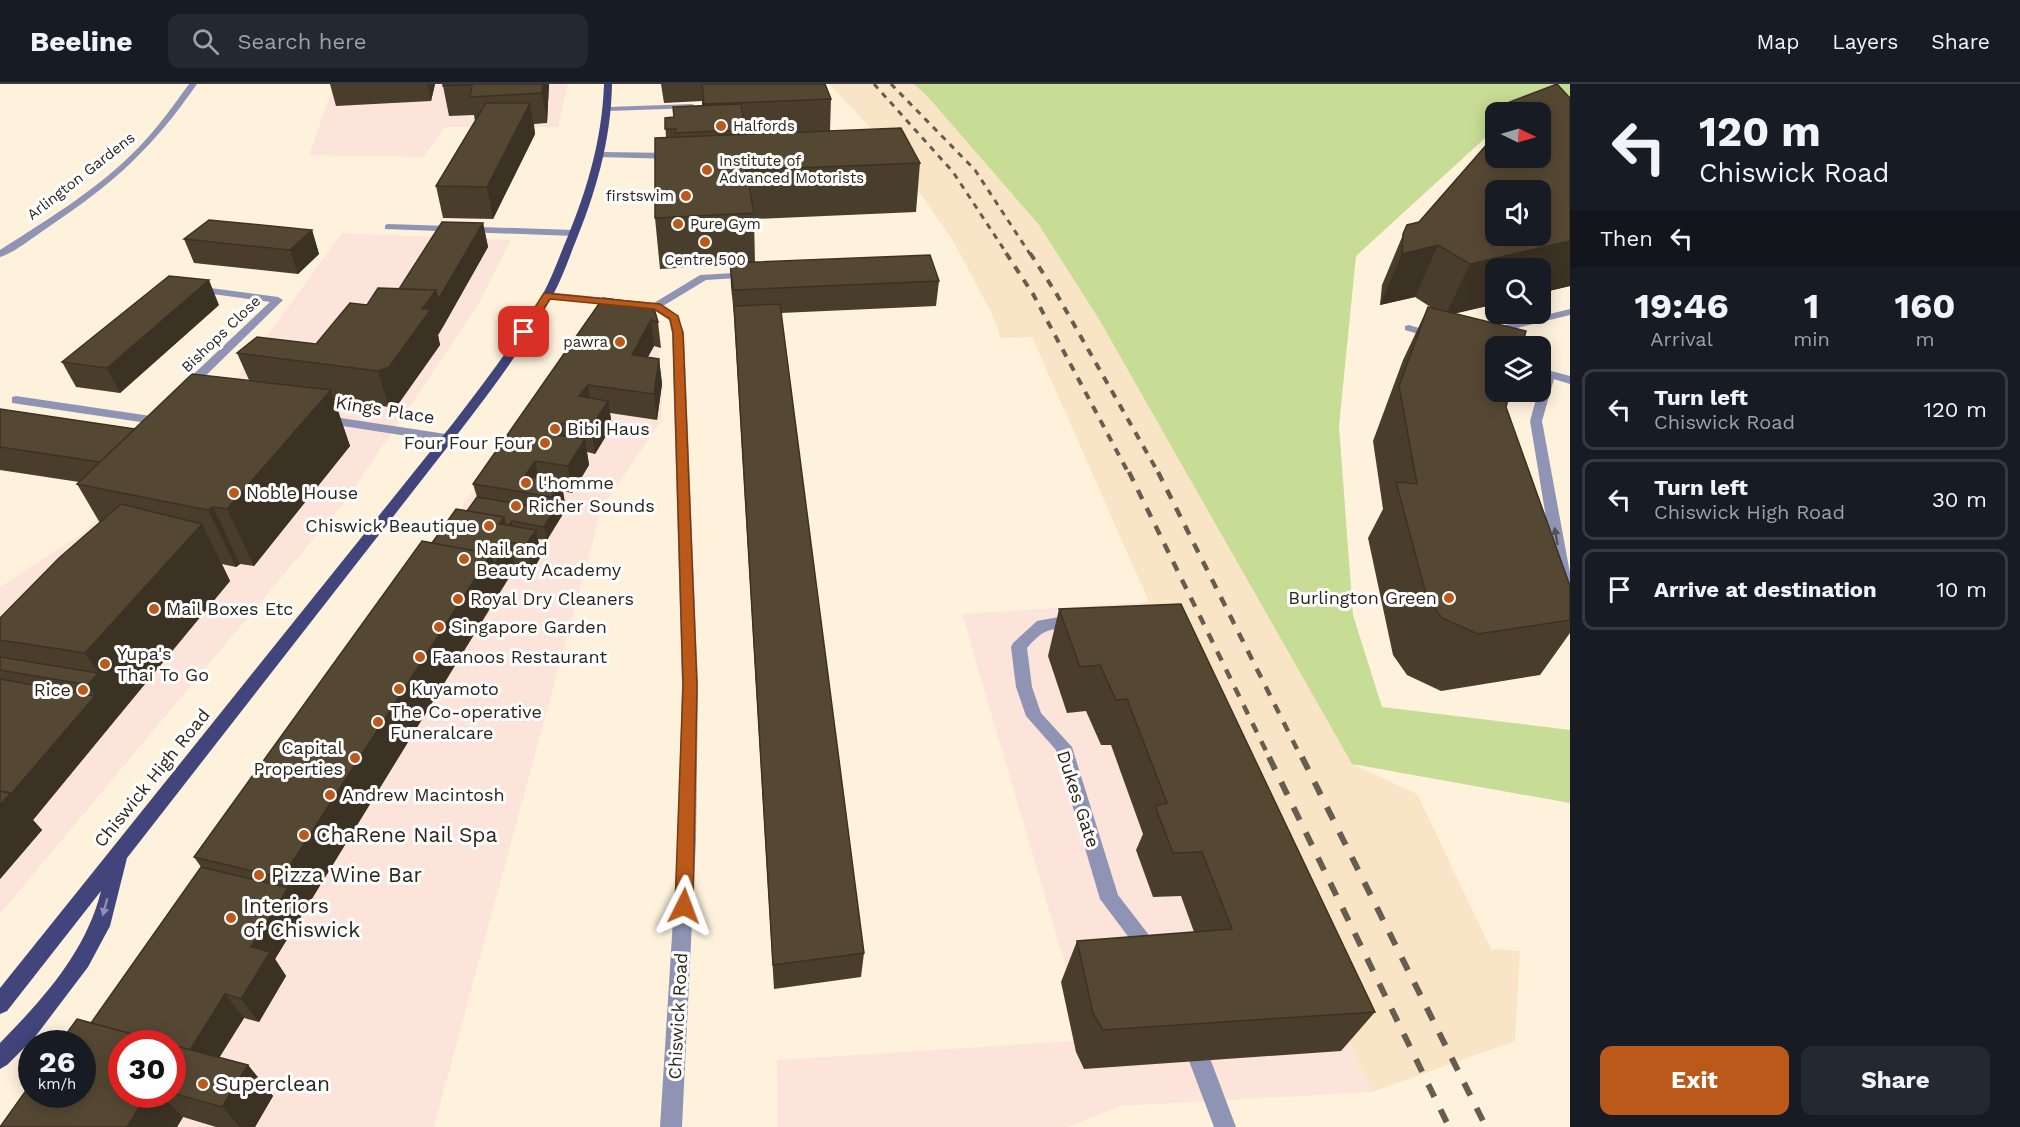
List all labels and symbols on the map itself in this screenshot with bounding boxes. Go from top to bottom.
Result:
north arrow [1485,102,1551,168]
place label: Halfords [733,117,795,135]
marker: Halfords [714,119,728,133]
street label: Arlington Gardens [23,128,139,224]
place label: Institute of Advanced Motorists [719,152,864,187]
marker: Institute of Advanced Motorists [700,163,714,177]
place label: firstswim [606,187,674,205]
marker: firstswim [679,189,693,203]
place label: Pure Gym [690,215,761,233]
marker: Pure Gym [671,217,685,231]
marker: Centre 500 [698,235,712,249]
place label: Centre 500 [664,251,746,269]
street label: Bishops Close [178,292,264,376]
pin [498,306,549,357]
place label: pawra [563,333,609,351]
marker: pawra [613,335,627,349]
street label: Kings Place [334,391,436,428]
place label: Bibi Haus [567,418,650,439]
marker: Bibi Haus [548,422,562,436]
place label: Four Four Four [404,432,533,453]
marker: Four Four Four [538,436,552,450]
place label: l'homme [538,472,614,493]
marker: l'homme [519,476,533,490]
place label: Noble House [246,482,358,503]
marker: Noble House [227,486,241,500]
place label: Richer Sounds [528,495,655,516]
marker: Richer Sounds [509,499,523,513]
place label: Chiswick Beautique [305,515,477,536]
marker: Chiswick Beautique [482,519,496,533]
one-way arrow [1552,526,1561,545]
place label: Nail and Beauty Academy [476,538,622,580]
marker: Nail and Beauty Academy [457,552,471,566]
place label: Burlington Green [1288,587,1437,608]
place label: Royal Dry Cleaners [470,588,634,609]
marker: Burlington Green [1442,591,1456,605]
marker: Royal Dry Cleaners [451,592,465,606]
place label: Mail Boxes Etc [166,598,293,619]
marker: Mail Boxes Etc [147,602,161,616]
place label: Singapore Garden [451,616,607,637]
marker: Singapore Garden [432,620,446,634]
place label: Yupa's Thai To Go [117,643,209,685]
place label: Faanoos Restaurant [432,646,607,667]
marker: Faanoos Restaurant [413,650,427,664]
marker: Yupa's Thai To Go [98,657,112,671]
place label: Kuyamoto [411,678,499,699]
place label: Rice [34,679,71,700]
marker: Kuyamoto [392,682,406,696]
marker: Rice [76,683,90,697]
place label: The Co-operative Funeralcare [390,701,542,743]
street label: Chiswick High Road [89,704,214,851]
marker: The Co-operative Funeralcare [371,715,385,729]
place label: Capital Properties [253,737,343,779]
street label: Dukes Gate [1053,748,1104,850]
marker: Capital Properties [348,751,362,765]
place label: Andrew Macintosh [342,784,505,805]
marker: Andrew Macintosh [323,788,337,802]
place label: ChaRene Nail Spa [316,822,497,847]
marker: ChaRene Nail Spa [297,828,311,842]
place label: Pizza Wine Bar [271,862,423,887]
marker: Pizza Wine Bar [252,868,266,882]
position arrow [652,874,716,938]
place label: Interiors of Chiswick [243,893,360,942]
one-way arrow [100,898,109,916]
marker: Interiors of Chiswick [224,911,238,925]
street label: Chiswick Road [664,952,691,1080]
speed limit sign: 30 [108,1030,186,1108]
place label: Superclean [215,1071,330,1096]
marker: Superclean [196,1077,210,1091]

